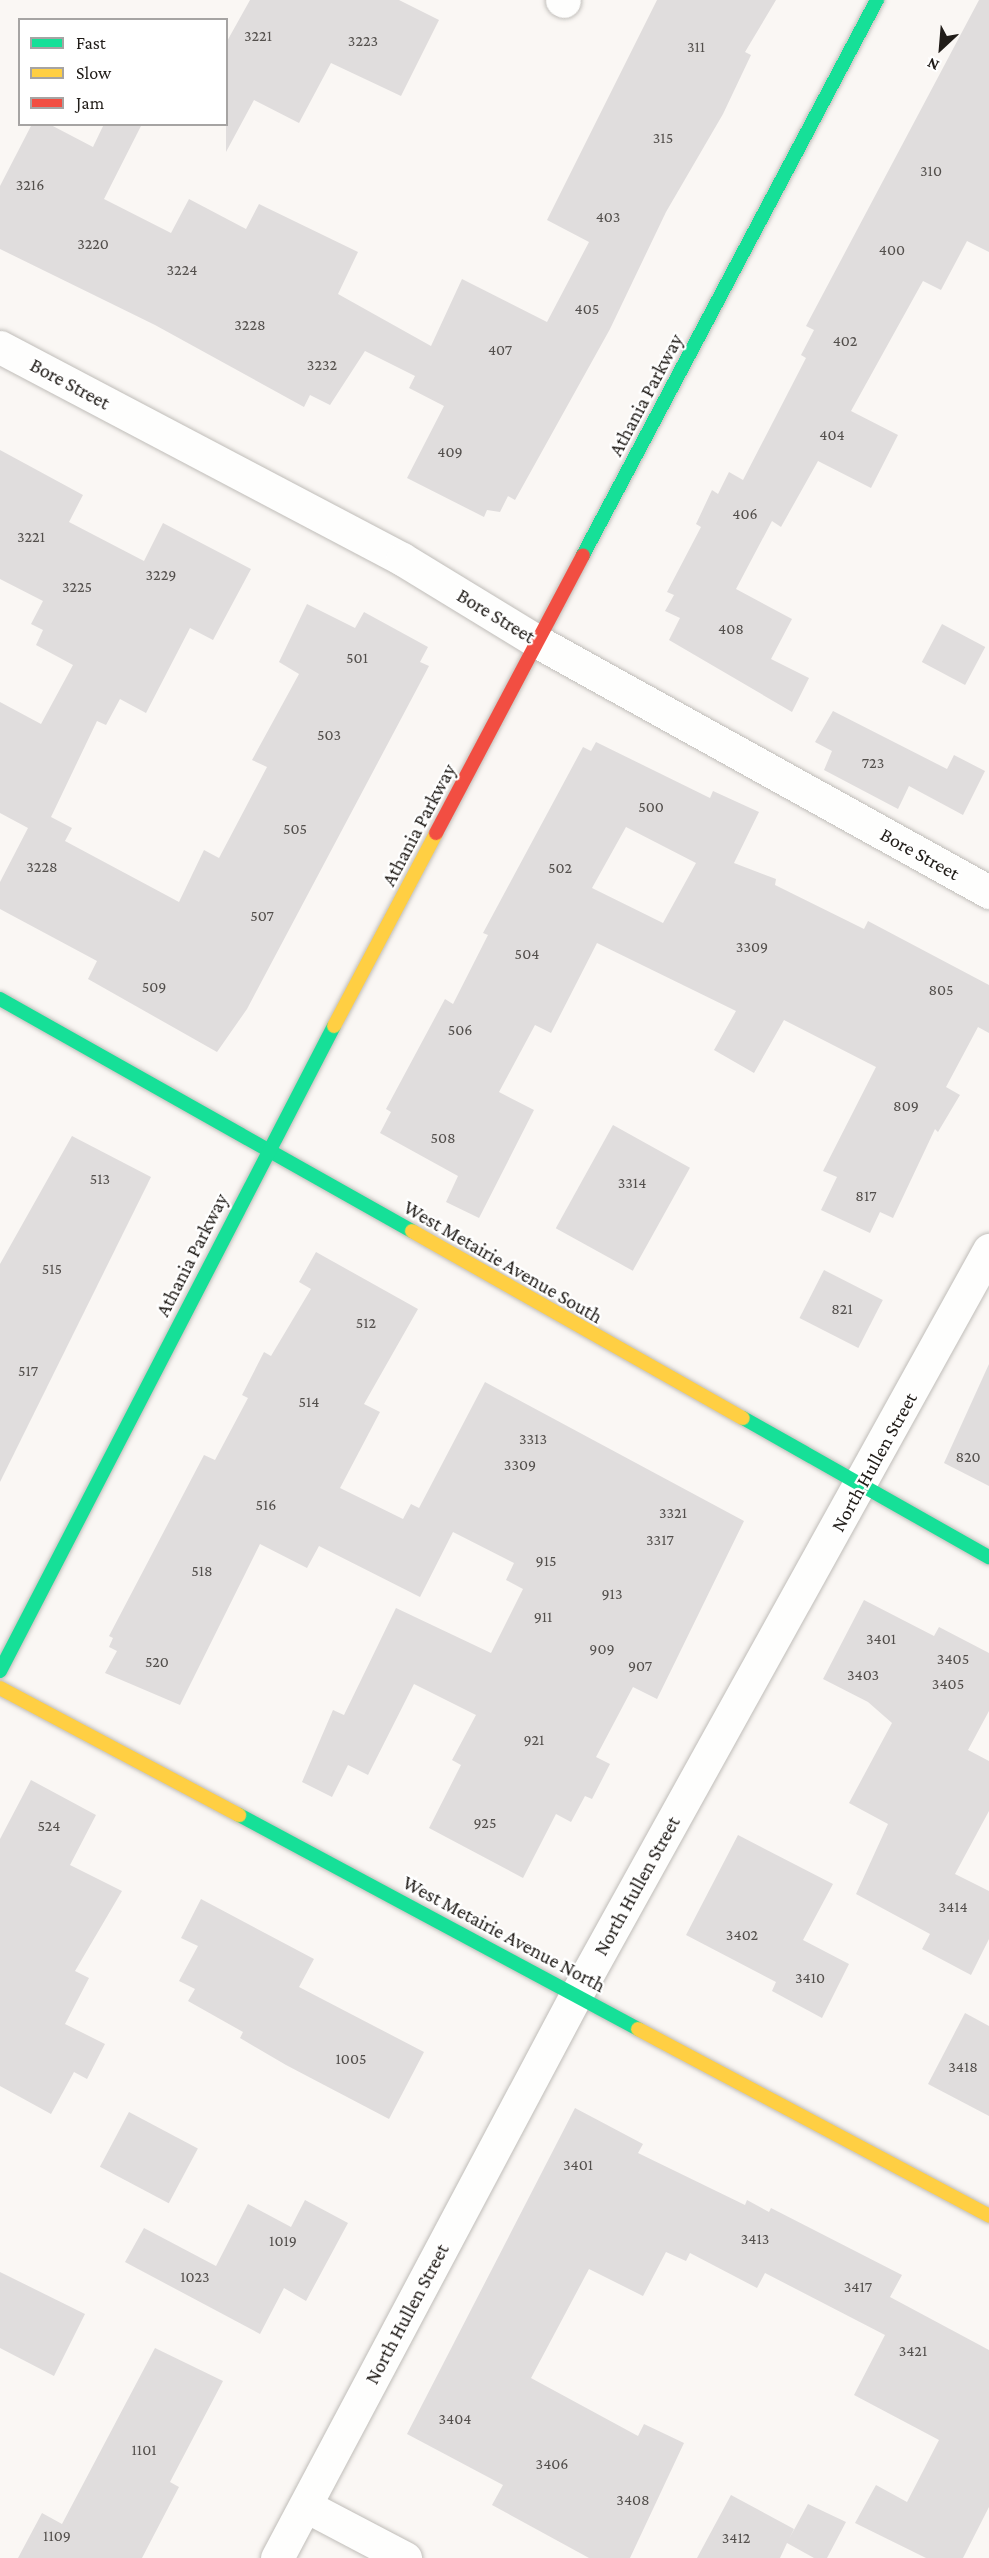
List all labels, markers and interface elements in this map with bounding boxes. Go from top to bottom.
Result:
legend [18,18,228,126]
north arrow [911,18,971,78]
house number: 3221 [244,26,272,46]
house number: 3223 [348,31,378,51]
text: Fast [76,33,106,53]
house number: 311 [687,37,705,57]
text: N [924,55,942,75]
text: Slow [76,63,111,83]
text: Jam [76,93,104,113]
house number: 315 [653,128,673,148]
house number: 310 [920,161,942,181]
house number: 3216 [16,175,44,195]
house number: 403 [596,207,620,227]
house number: 3220 [77,234,109,254]
house number: 400 [879,240,905,260]
house number: 3224 [167,260,197,280]
house number: 405 [575,299,599,319]
house number: 3228 [234,315,266,335]
street label: Athania Parkway [604,330,688,460]
house number: 402 [833,331,857,351]
house number: 407 [488,340,512,360]
street label: Bore Street [26,353,114,415]
house number: 3232 [307,355,337,375]
house number: 404 [819,425,845,445]
house number: 409 [437,442,463,462]
house number: 406 [732,504,758,524]
house number: 3221 [17,527,45,547]
house number: 3229 [146,565,176,585]
house number: 3225 [62,577,92,597]
street label: Bore Street [453,583,539,649]
house number: 408 [718,619,744,639]
house number: 501 [346,648,368,668]
house number: 503 [317,725,341,745]
house number: 723 [862,753,884,773]
street label: Athania Parkway [377,760,461,890]
house number: 500 [638,797,664,817]
house number: 505 [283,819,307,839]
street label: Bore Street [876,822,964,886]
house number: 3228 [26,857,58,877]
house number: 502 [548,858,572,878]
house number: 507 [250,906,274,926]
house number: 3309 [736,937,768,957]
house number: 504 [515,944,539,964]
house number: 509 [142,977,166,997]
house number: 805 [928,980,954,1000]
house number: 506 [448,1020,472,1040]
house number: 809 [893,1096,919,1116]
house number: 508 [430,1128,456,1148]
house number: 513 [90,1169,110,1189]
house number: 3314 [618,1173,646,1193]
house number: 817 [855,1186,877,1206]
street label: Athania Parkway [151,1189,233,1321]
street label: West Metairie Avenue South [399,1195,607,1329]
house number: 515 [42,1259,62,1279]
house number: 821 [831,1299,853,1319]
house number: 512 [356,1313,376,1333]
house number: 517 [18,1361,38,1381]
street label: North Hullen Street [826,1388,922,1536]
house number: 514 [299,1392,319,1412]
house number: 3313 [519,1429,547,1449]
house number: 820 [955,1447,981,1467]
house number: 3309 [504,1455,536,1475]
house number: 516 [256,1495,276,1515]
house number: 3321 [659,1503,687,1523]
house number: 3317 [646,1530,674,1550]
house number: 915 [536,1551,556,1571]
house number: 518 [191,1561,213,1581]
house number: 913 [601,1584,623,1604]
house number: 911 [534,1607,552,1627]
house number: 3401 [866,1629,896,1649]
house number: 909 [589,1639,615,1659]
house number: 3405 [937,1649,969,1669]
house number: 520 [145,1652,169,1672]
house number: 907 [628,1656,652,1676]
house number: 3403 [847,1665,879,1685]
house number: 3405 [932,1674,964,1694]
house number: 921 [524,1730,544,1750]
street label: North Hullen Street [589,1812,685,1960]
house number: 925 [473,1813,497,1833]
house number: 524 [38,1816,60,1836]
street label: West Metairie Avenue North [399,1870,609,1998]
house number: 3414 [938,1897,968,1917]
house number: 3402 [726,1925,758,1945]
house number: 3410 [795,1968,825,1988]
house number: 1005 [336,2049,366,2069]
house number: 3418 [948,2057,978,2077]
house number: 3401 [563,2155,593,2175]
house number: 3413 [741,2229,769,2249]
house number: 1019 [269,2231,297,2251]
street label: North Hullen Street [360,2240,454,2388]
house number: 1023 [180,2267,210,2287]
house number: 3417 [844,2277,872,2297]
house number: 3421 [899,2341,927,2361]
house number: 3404 [439,2409,471,2429]
house number: 1101 [132,2440,156,2460]
house number: 3406 [536,2454,568,2474]
house number: 3408 [616,2490,650,2510]
house number: 1109 [43,2526,71,2546]
house number: 3412 [722,2528,750,2548]

